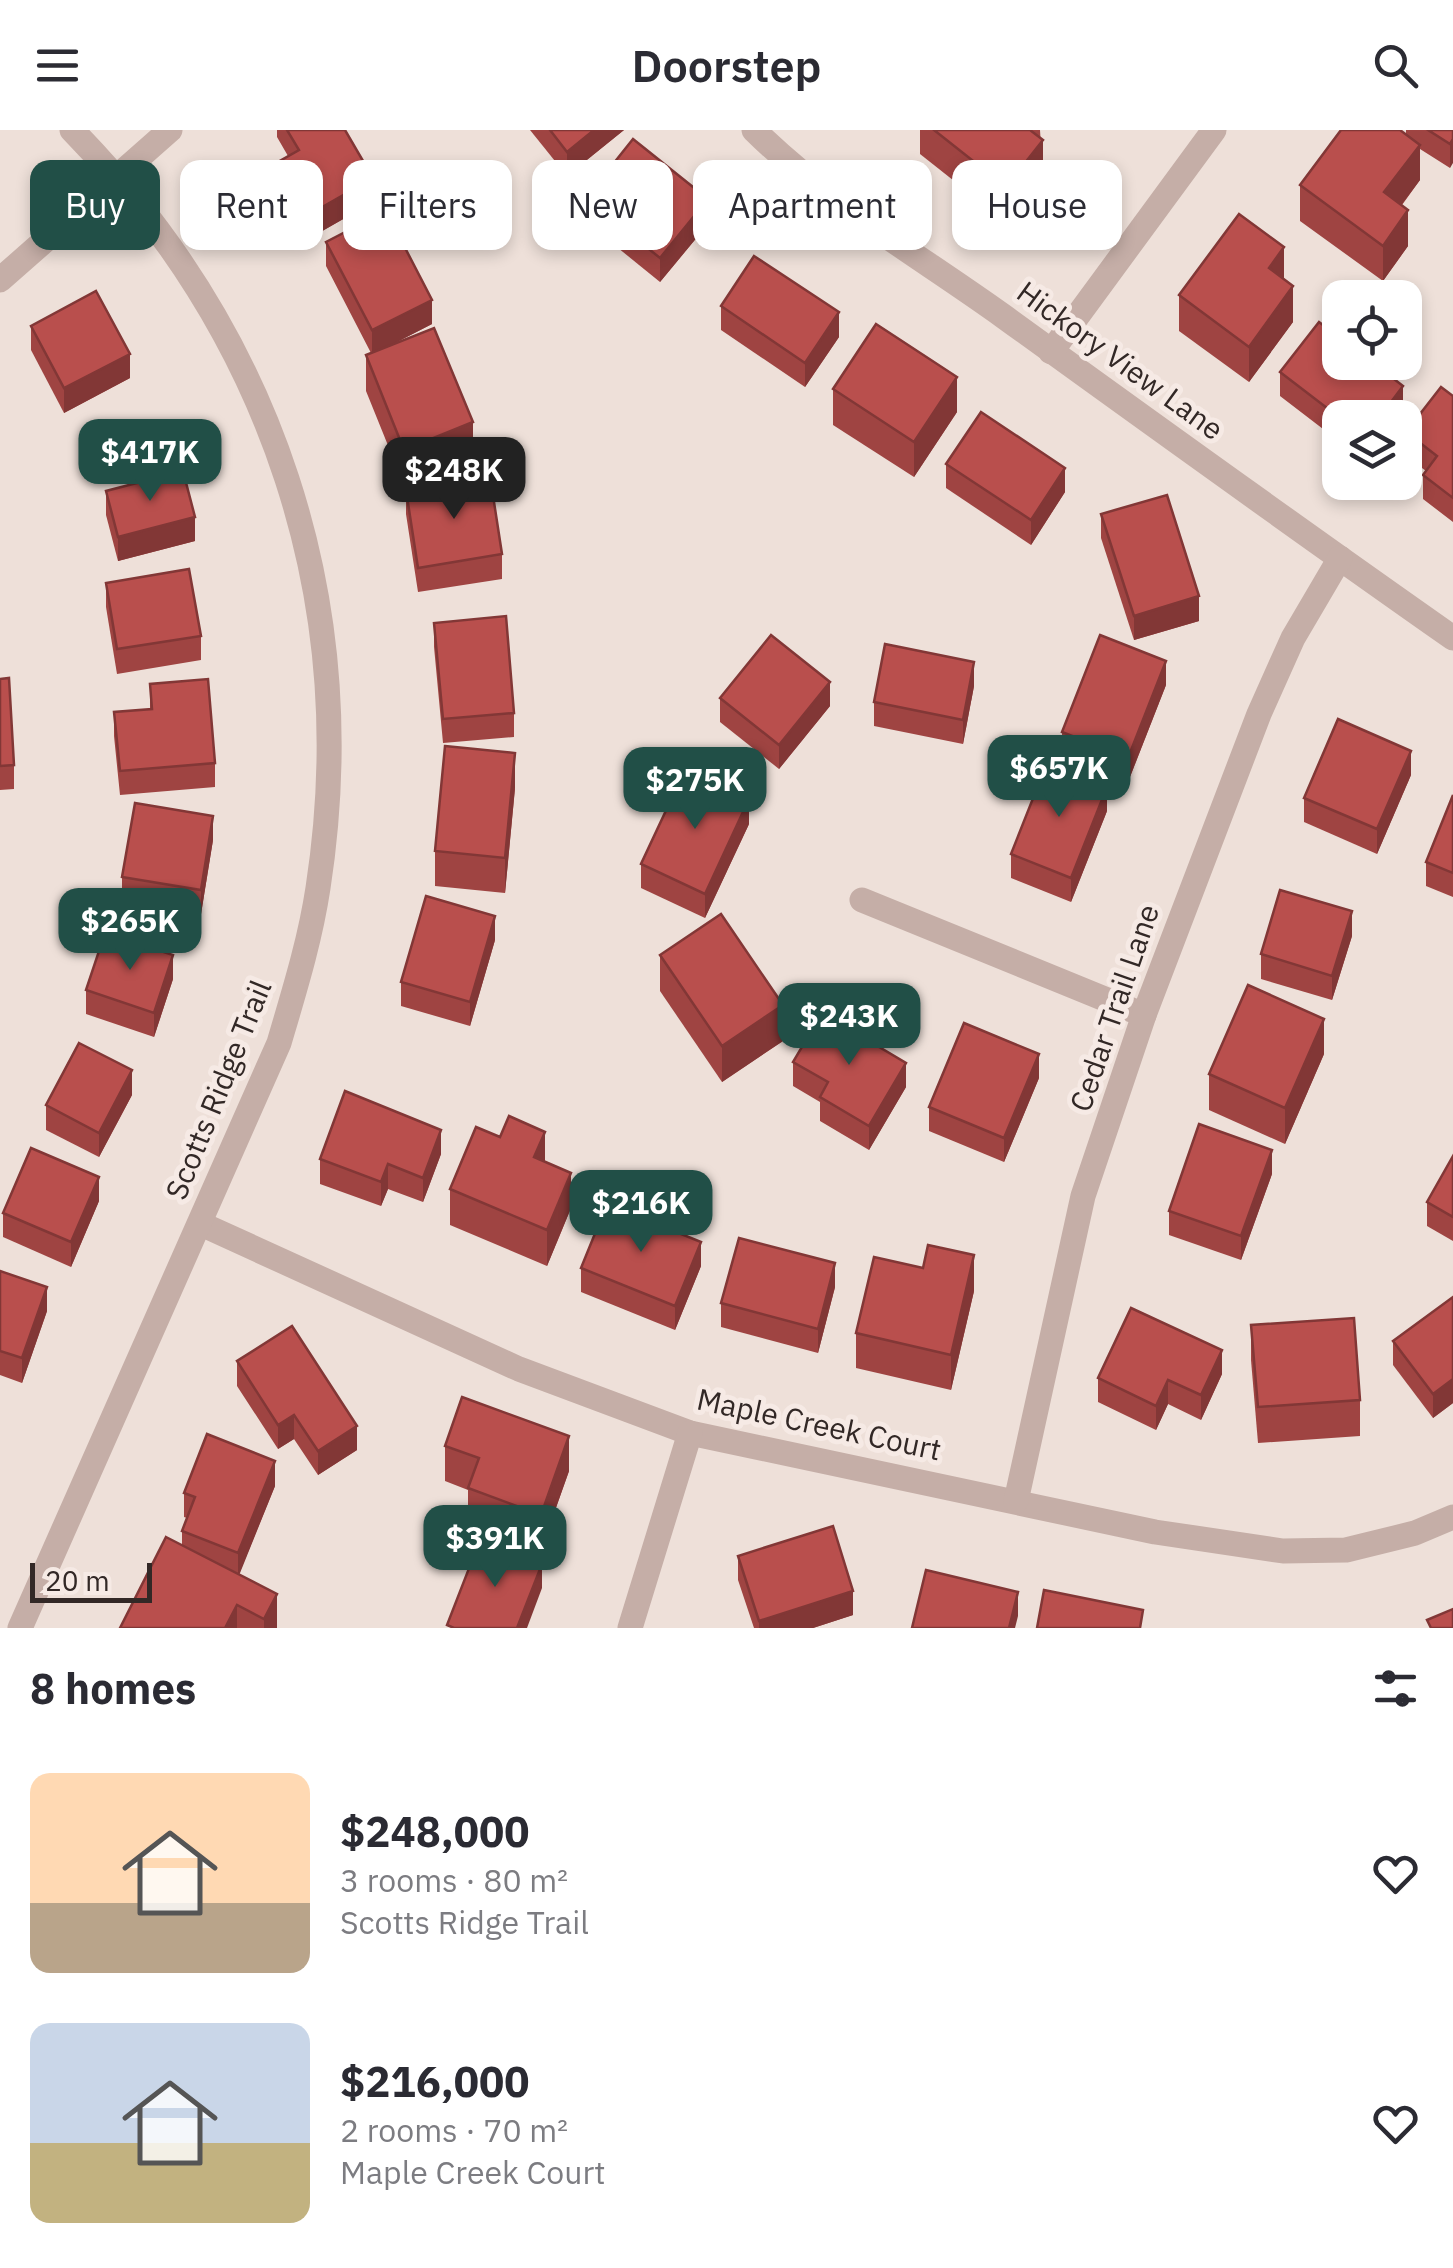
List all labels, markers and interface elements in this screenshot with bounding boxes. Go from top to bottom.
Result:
text: Doorstep [631,36,822,94]
icon: menu [30,38,85,93]
icon: search [1368,38,1423,93]
chip: Buy [30,160,160,250]
chip: Rent [180,160,323,250]
chip: Filters [343,160,512,250]
chip: New [532,160,673,250]
chip: Apartment [693,160,932,250]
chip: House [952,160,1122,250]
street label: Hickory View Lane [1010,272,1232,448]
map controls [1322,280,1422,500]
button: locate [1322,280,1422,380]
button: layers [1322,400,1422,500]
pin: $417K [80,419,220,504]
text: $417K [100,430,200,472]
pin: $248K [384,437,524,522]
text: $248K [404,448,504,490]
pin: $657K [989,735,1129,820]
text: $657K [1009,746,1109,788]
pin: $275K [625,747,765,832]
text: $275K [645,758,745,800]
pin: $265K [60,888,200,973]
text: $265K [80,899,180,941]
street label: Cedar Trail Lane [1060,899,1167,1116]
street label: Scotts Ridge Trail [156,974,279,1205]
pin: $243K [779,983,919,1068]
text: $243K [799,994,899,1036]
pin: $216K [571,1170,711,1255]
text: $216K [591,1181,691,1223]
street label: Maple Creek Court [694,1379,945,1468]
pin: $391K [425,1505,565,1590]
text: $391K [445,1516,545,1558]
scale bar [30,1558,152,1602]
text: 20 m [45,1562,110,1599]
text: 8 homes [30,1661,196,1716]
icon: filters [1368,1661,1423,1716]
text: $248,000 [340,1804,529,1859]
icon: home [110,1813,230,1933]
icon: heart [1368,1846,1423,1901]
text: 3 rooms · 80 m² [340,1859,568,1901]
text: Scotts Ridge Trail [340,1901,589,1943]
text: $216,000 [340,2054,529,2109]
icon: home [110,2063,230,2183]
icon: heart [1368,2096,1423,2151]
text: 2 rooms · 70 m² [340,2109,568,2151]
text: Maple Creek Court [340,2151,606,2193]

